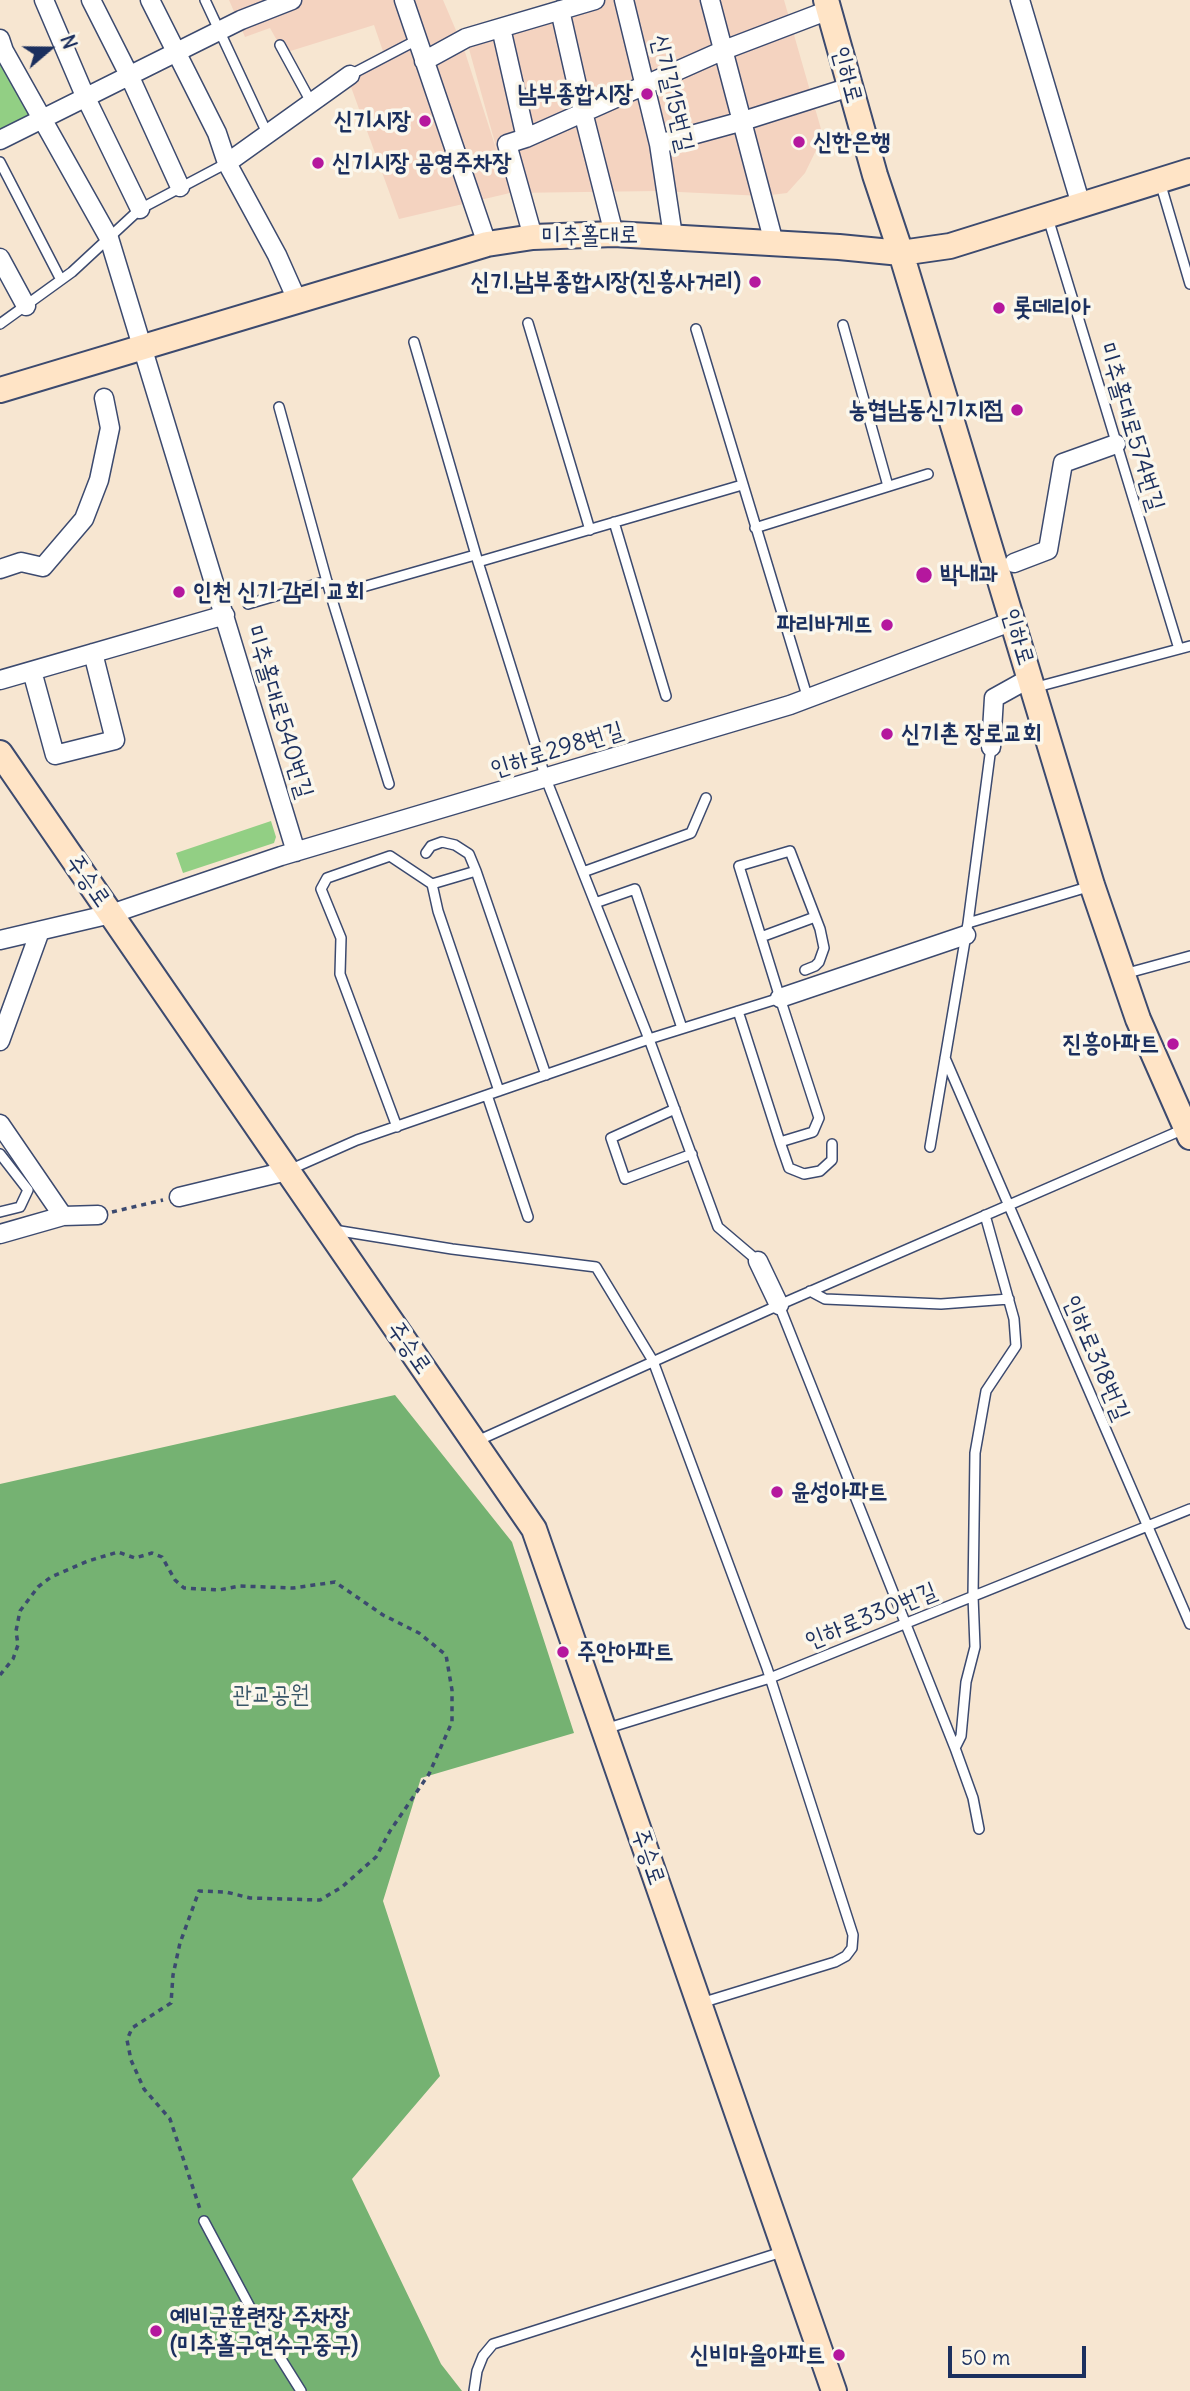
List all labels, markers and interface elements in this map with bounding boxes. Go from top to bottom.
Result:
north arrow [14,14,84,84]
street label: 신기길15번길 [644,31,700,155]
text: N [55,32,82,52]
street label: 인하로 [826,43,868,107]
place label: 남부종합시장 [517,80,633,108]
marker: 남부종합시장 [639,86,655,102]
place label: 신기시장 [334,107,411,135]
marker: 신기시장 [417,113,433,129]
place label: 신한은행 [813,128,890,156]
marker: 신한은행 [791,134,807,150]
place label: 신기시장 공영주차장 [332,149,512,177]
marker: 신기시장 공영주차장 [310,155,326,171]
street label: 미추홀대로 [541,221,639,251]
place label: 신기.남부종합시장(진흥사거리) [470,268,741,296]
marker: 신기.남부종합시장(진흥사거리) [747,274,763,290]
place label: 롯데리아 [1013,294,1090,322]
marker: 롯데리아 [991,300,1007,316]
street label: 미추홀대로574번길 [1092,340,1170,514]
place label: 농협남동신기지점 [848,396,1003,424]
marker: 농협남동신기지점 [1009,402,1025,418]
place label: 박내과 [940,561,998,589]
marker: 박내과 [914,565,934,585]
place label: 인천 신기 감리 교회 [193,578,365,606]
marker: 인천 신기 감리 교회 [171,584,187,600]
street label: 인하로 [996,605,1040,669]
place label: 파리바게뜨 [776,611,873,639]
marker: 파리바게뜨 [879,617,895,633]
street label: 미추홀대로540번길 [239,622,319,802]
street label: 인하로298번길 [487,716,627,784]
place label: 신기촌 장로교회 [901,720,1042,748]
marker: 신기촌 장로교회 [879,726,895,742]
street label: 주승로 [60,849,116,913]
place label: 진흥아파트 [1062,1030,1159,1058]
marker: 진흥아파트 [1165,1036,1181,1052]
street label: 인하로318번길 [1057,1291,1135,1425]
street label: 주승로 [381,1316,437,1380]
place label: 윤성아파트 [791,1478,888,1506]
marker: 윤성아파트 [769,1484,785,1500]
street label: 인하로330번길 [801,1576,941,1656]
place label: 주안아파트 [577,1638,674,1666]
marker: 주안아파트 [555,1644,571,1660]
park label: 관교공원 [232,1681,310,1709]
street label: 주승로 [625,1825,671,1889]
place label: 예비군훈련장 주차장 (미추홀구연수구중구) [170,2303,358,2359]
marker: 예비군훈련장 주차장 (미추홀구연수구중구) [148,2323,164,2339]
scale bar [952,2332,1090,2376]
place label: 신비마을아파트 [690,2341,825,2369]
text: 50 m [961,2344,1010,2371]
marker: 신비마을아파트 [831,2347,847,2363]

